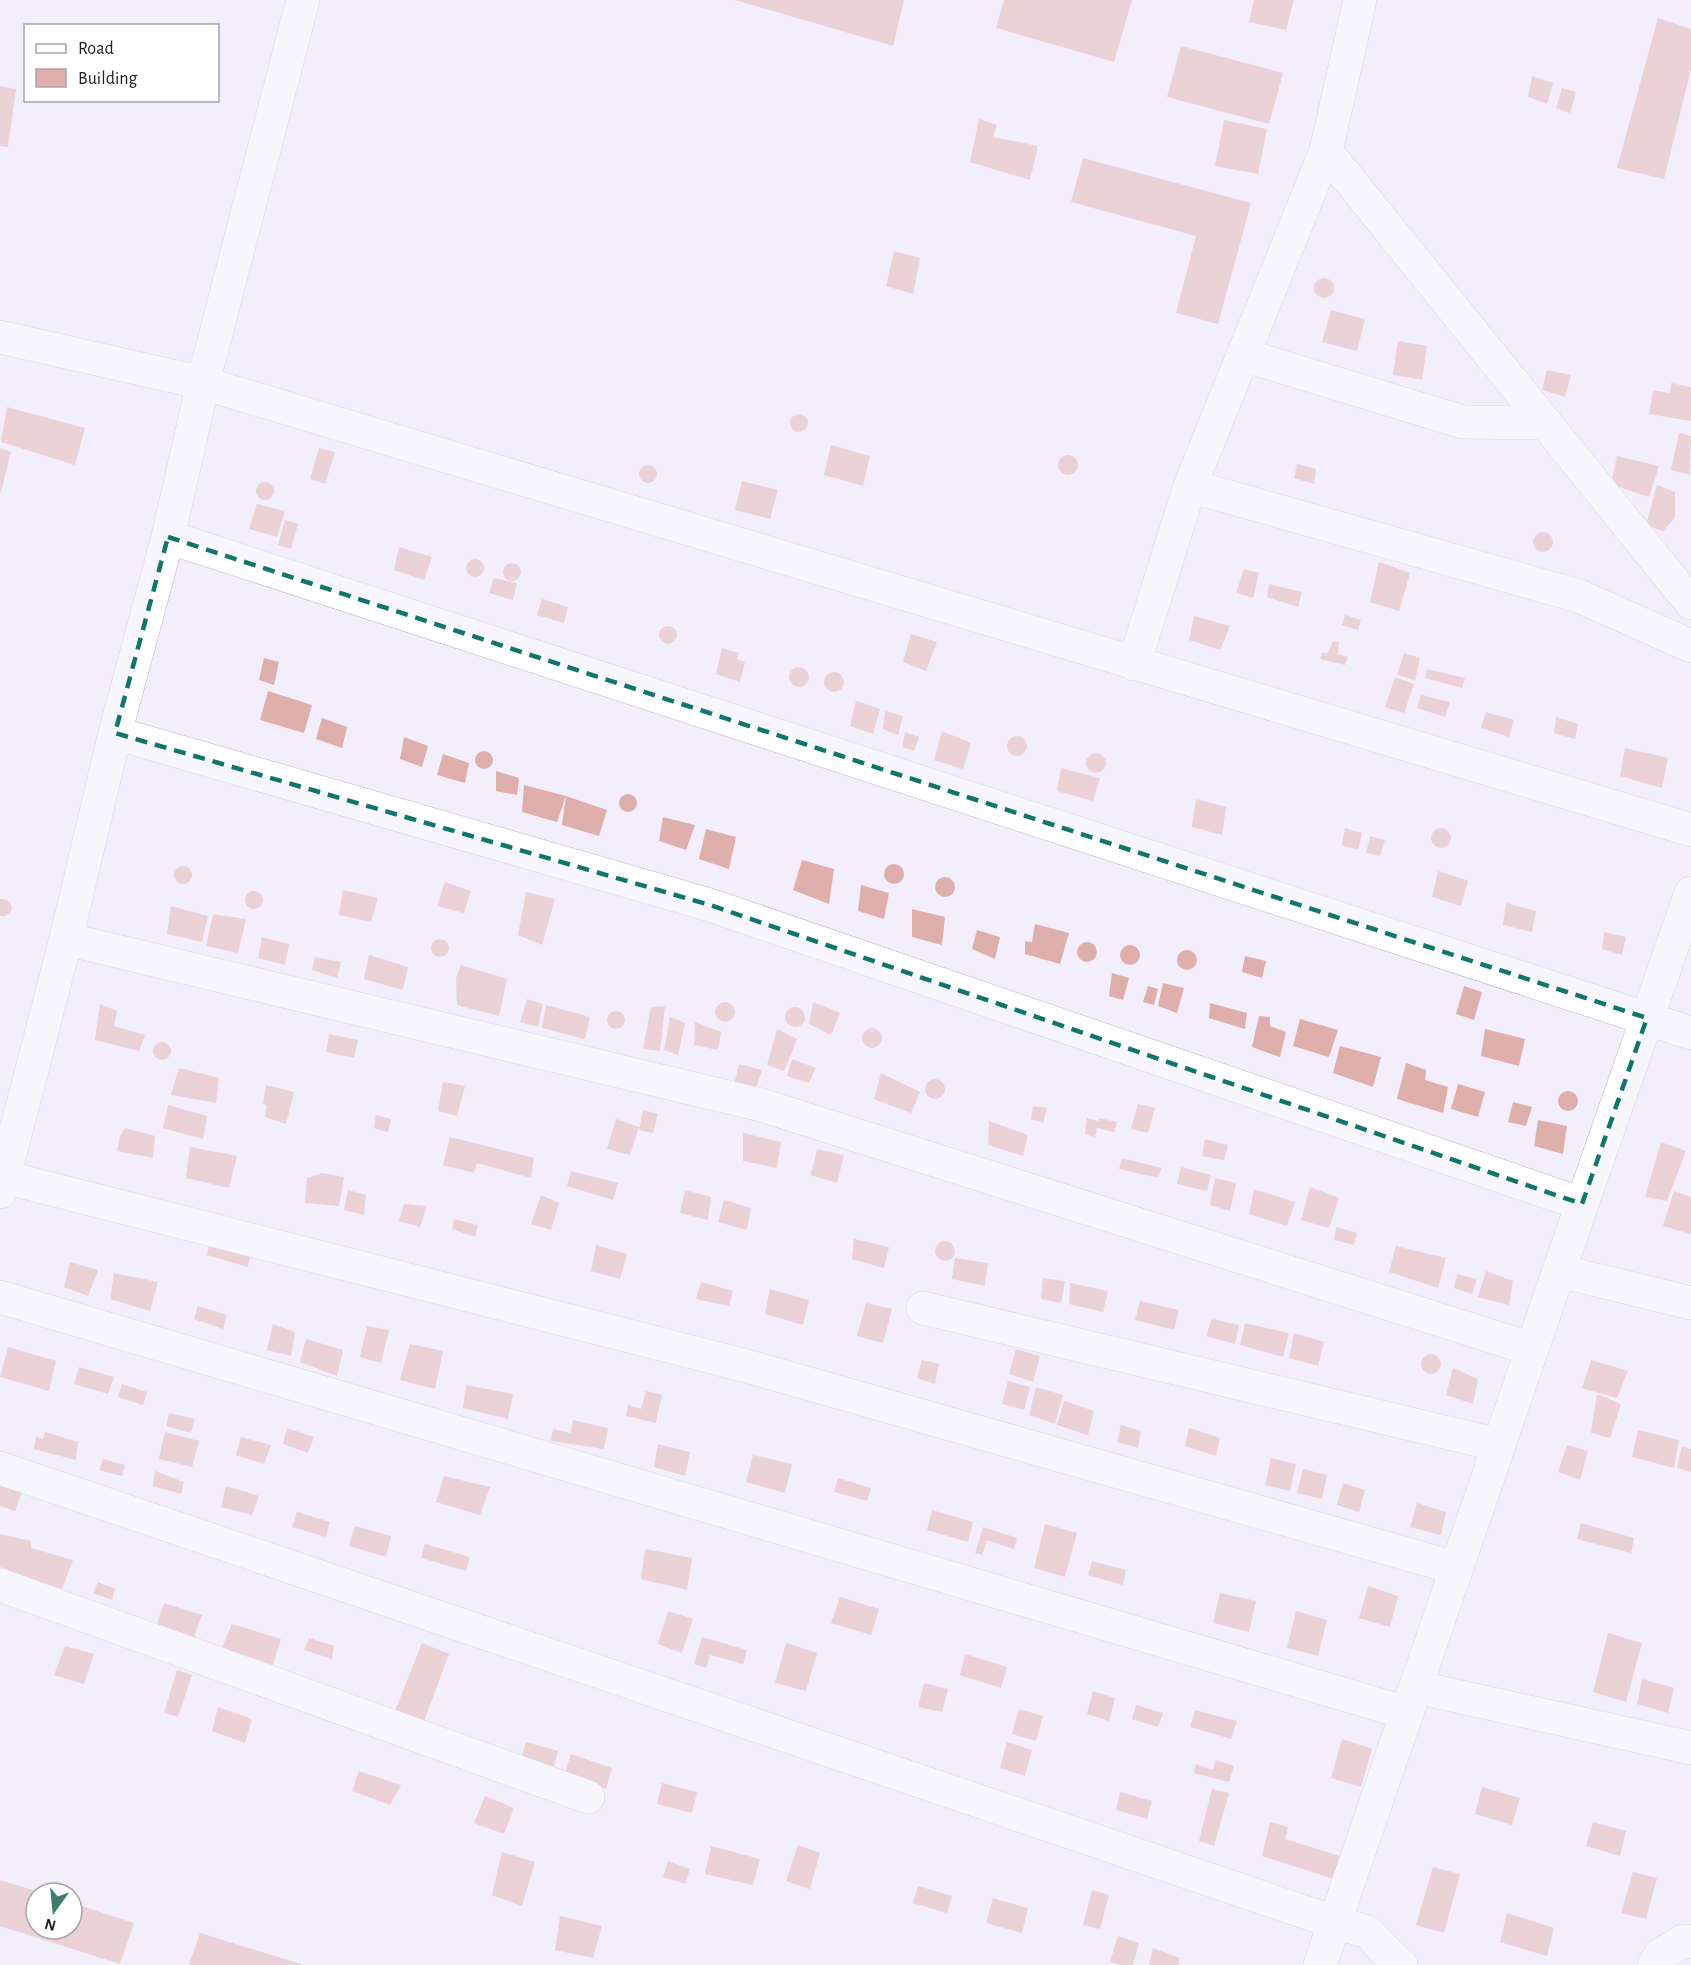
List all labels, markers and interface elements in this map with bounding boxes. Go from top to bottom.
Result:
legend [24,24,219,102]
text: Road [78,40,114,58]
text: Building [78,70,138,88]
north arrow [24,1881,84,1941]
text: N [43,1915,58,1934]

